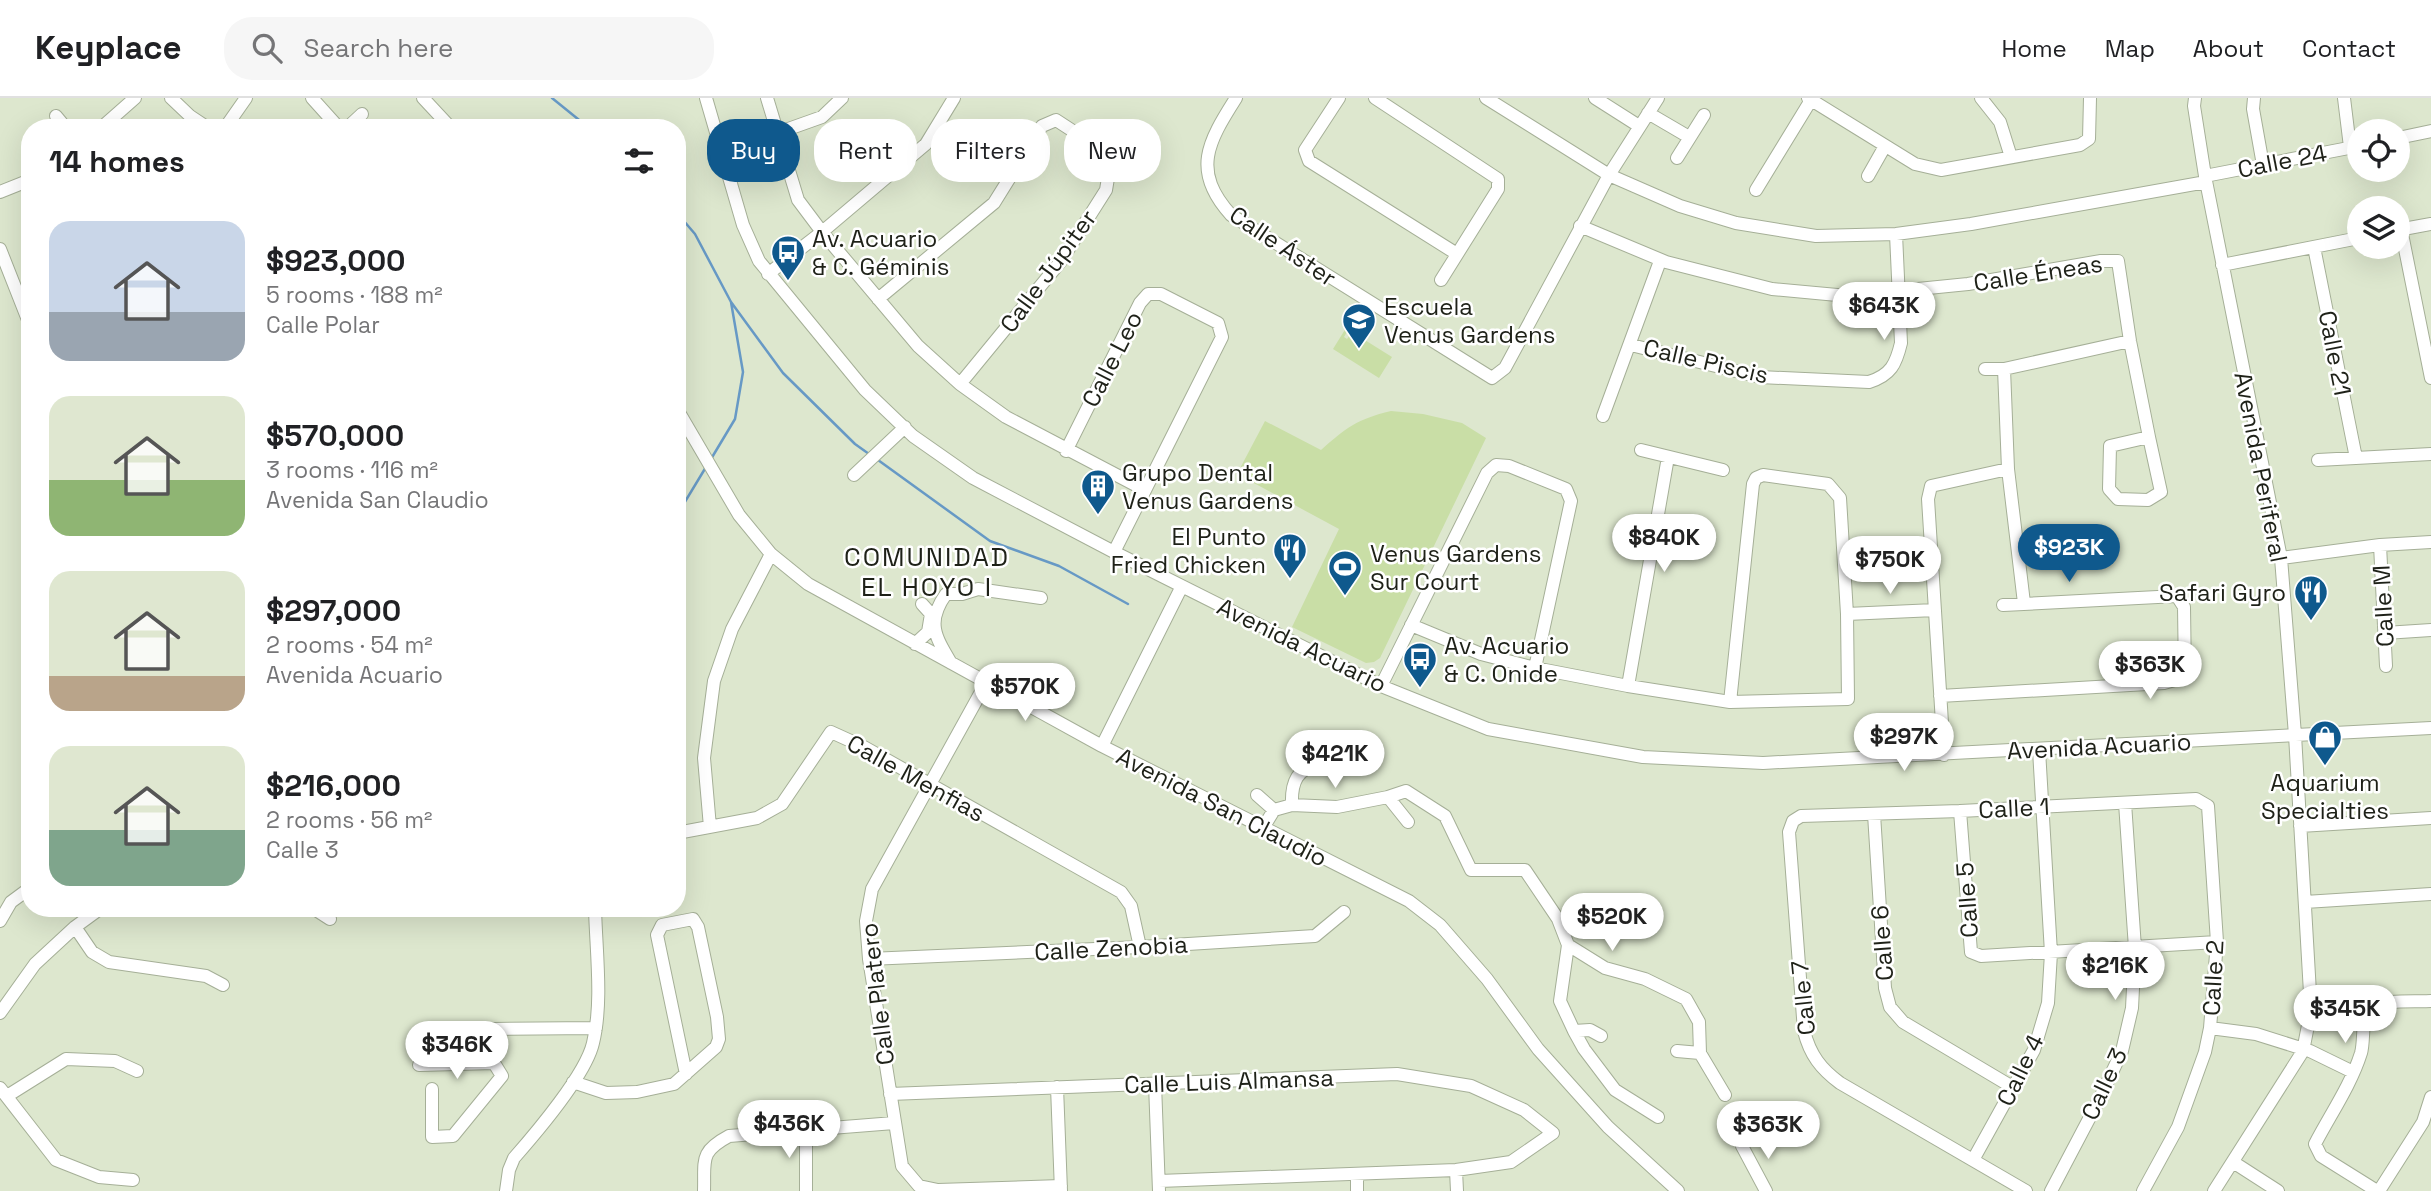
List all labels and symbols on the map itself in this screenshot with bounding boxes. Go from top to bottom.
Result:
street label: Calle 24 [2235,137,2329,185]
street label: Calle Áster [1224,199,1342,293]
street label: Calle Júpiter [993,203,1103,339]
place label: Av. Acuario & C. Géminis [812,223,949,282]
bus stop icon: Av. Acuario & C. Géminis [769,233,807,282]
street label: Calle Éneas [1971,248,2105,298]
pin: $643K [1835,282,1933,342]
place label: Escuela Venus Gardens [1384,291,1555,350]
school or university icon: Escuela Venus Gardens [1340,301,1378,350]
street label: Calle Leo [1075,306,1149,412]
street label: Calle 21 [2312,308,2358,398]
street label: Calle Piscis [1641,332,1771,390]
street label: Avenida Periferal [2227,369,2295,565]
place label: Grupo Dental Venus Gardens [1122,457,1293,516]
building icon: Grupo Dental Venus Gardens [1079,467,1117,516]
pin: $840K [1615,514,1713,574]
place label: El Punto Fried Chicken [1111,521,1266,580]
pin: $923K [2020,524,2118,584]
restaurant icon: El Punto Fried Chicken [1271,531,1309,580]
pin: $750K [1841,536,1939,596]
place label: Venus Gardens Sur Court [1370,538,1541,597]
district label: COMUNIDAD EL HOYO I [844,540,1010,604]
sports icon: Venus Gardens Sur Court [1326,548,1364,597]
street label: Calle M [2365,564,2401,648]
restaurant icon: Safari Gyro [2292,573,2330,622]
place label: Safari Gyro [2159,577,2286,608]
street label: Avenida Acuario [1212,591,1392,699]
place label: Av. Acuario & C. Onide [1444,630,1569,689]
bus stop icon: Av. Acuario & C. Onide [1401,640,1439,689]
pin: $363K [2101,642,2199,701]
pin: $570K [976,664,1074,723]
pin: $297K [1855,714,1953,773]
shop icon: Aquarium Specialties [2306,718,2344,767]
street label: Avenida Acuario [2006,726,2192,766]
street label: Calle Menfias [842,727,990,829]
pin: $421K [1286,730,1384,790]
street label: Avenida San Claudio [1111,740,1333,874]
place label: Aquarium Specialties [2261,767,2389,826]
street label: Calle 1 [1978,791,2050,825]
street label: Calle 5 [1949,861,1985,939]
pin: $520K [1563,894,1661,953]
street label: Calle 6 [1864,904,1900,982]
street label: Calle Platero [853,921,901,1067]
street label: Calle Zenobia [1033,928,1189,968]
street label: Calle 2 [2196,939,2230,1017]
pin: $216K [2066,942,2164,1002]
street label: Calle 7 [1784,959,1822,1037]
pin: $345K [2296,986,2394,1045]
pin: $346K [408,1021,506,1081]
street label: Calle 4 [1989,1029,2051,1111]
street label: Calle 3 [2074,1043,2134,1125]
street label: Calle Luis Almansa [1124,1062,1335,1100]
pin: $436K [740,1100,838,1160]
pin: $363K [1719,1102,1817,1161]

